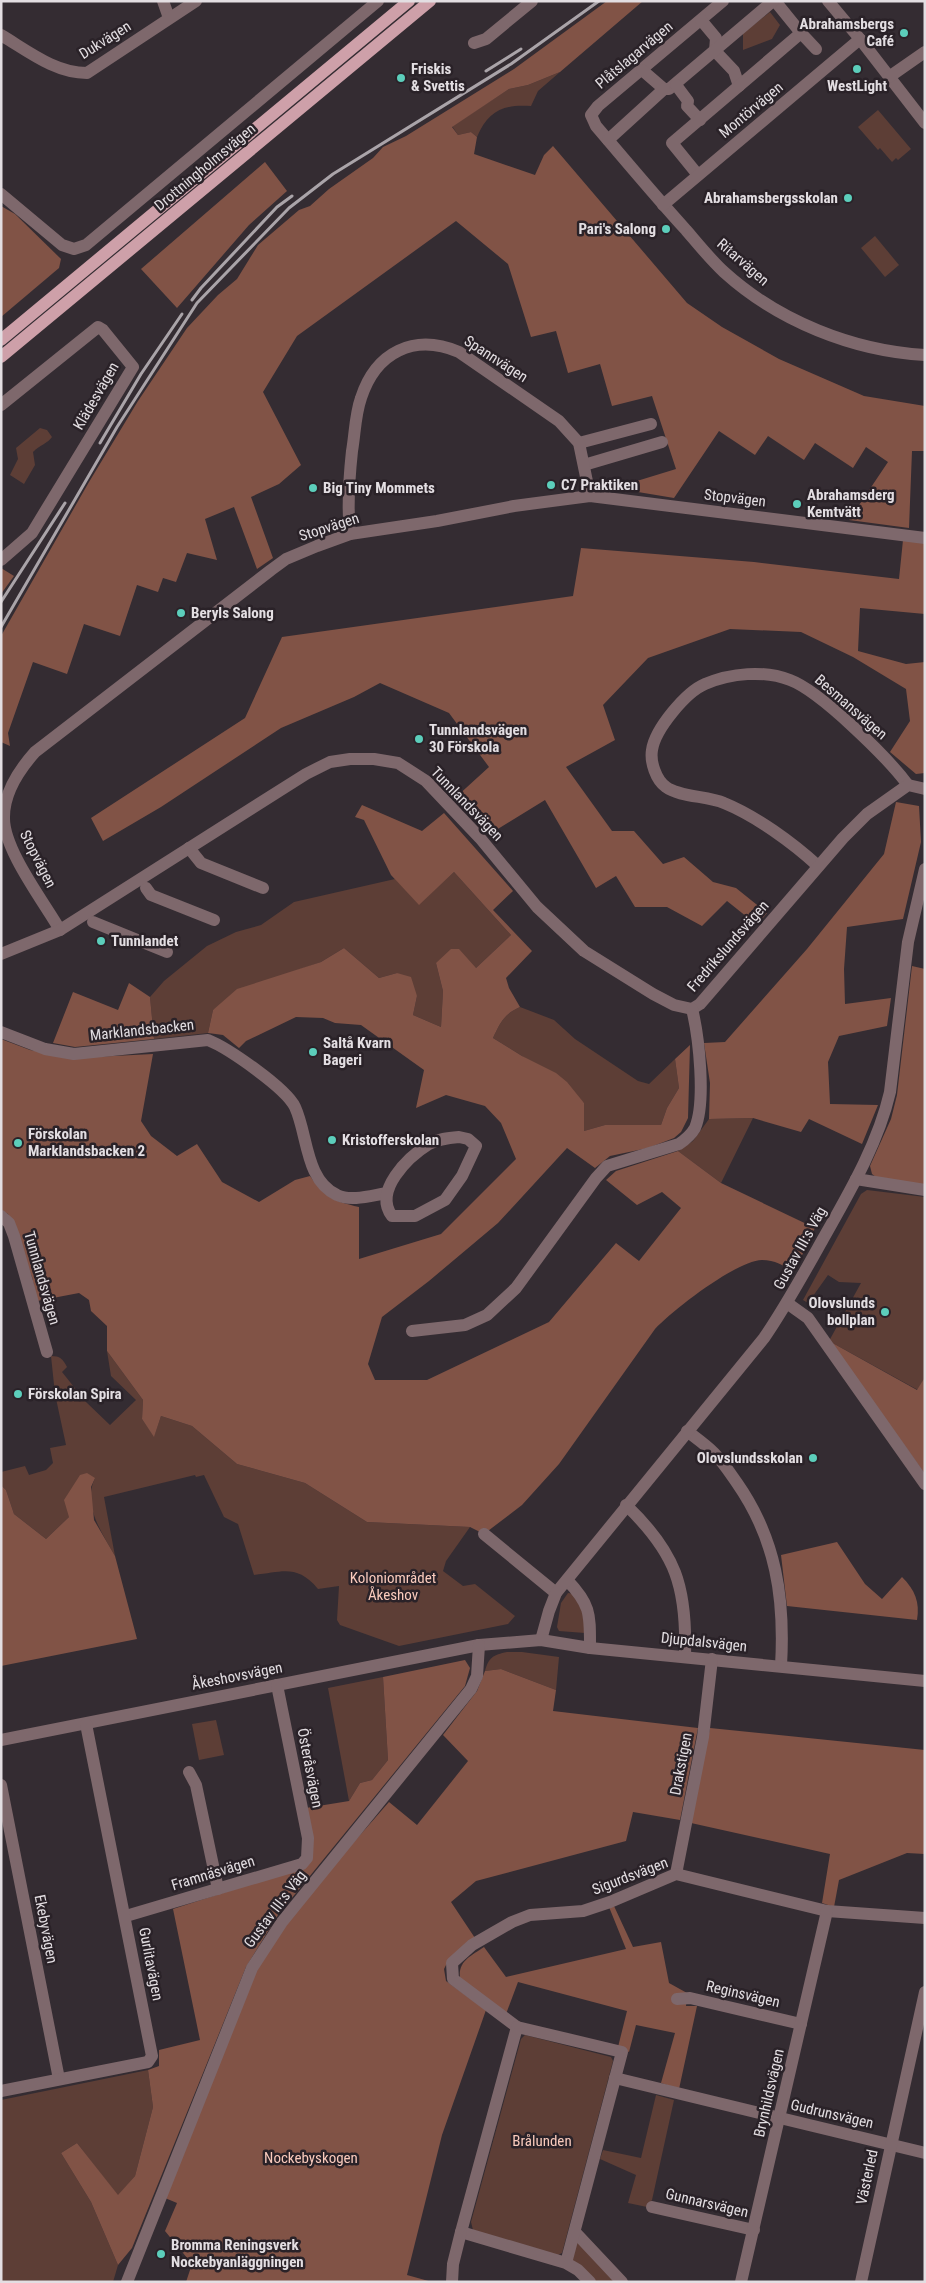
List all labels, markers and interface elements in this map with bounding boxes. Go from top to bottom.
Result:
place label: Abrahamsbergs Café [800,15,894,50]
street label: Dukvägen [76,17,134,63]
street label: Plåtslagarvägen [592,17,676,93]
marker: Abrahamsbergs Café [898,27,910,39]
place label: Friskis & Svettis [411,60,465,95]
marker: WestLight [851,63,863,75]
marker: Friskis & Svettis [395,72,407,84]
place label: WestLight [827,77,887,95]
street label: Montörvägen [715,78,787,142]
street label: Drottningholmsvägen [151,120,259,214]
place label: Abrahamsbergsskolan [704,189,838,207]
marker: Abrahamsbergsskolan [842,192,854,204]
place label: Pari's Salong [578,220,656,238]
marker: Pari's Salong [660,223,672,235]
street label: Ritarvägen [713,235,773,289]
street label: Spannvägen [461,332,531,386]
street label: Klädesvägen [69,359,123,433]
place label: C7 Praktiken [561,476,638,494]
place label: Big Tiny Mommets [323,479,435,497]
marker: C7 Praktiken [545,479,557,491]
marker: Big Tiny Mommets [307,482,319,494]
street label: Stopvägen [703,485,767,511]
place label: Abrahamsderg Kemtvätt [807,486,895,521]
marker: Abrahamsderg Kemtvätt [791,498,803,510]
street label: Stopvägen [297,509,361,545]
place label: Beryls Salong [191,604,274,622]
marker: Beryls Salong [175,607,187,619]
street label: Besmansvägen [811,671,891,743]
place label: Tunnlandsvägen 30 Förskola [429,721,527,756]
marker: Tunnlandsvägen 30 Förskola [413,733,425,745]
street label: Tunnlandsvägen [427,763,507,845]
street label: Stopvägen [16,827,60,891]
street label: Fredrikslundsvägen [683,897,773,995]
place label: Tunnlandet [111,932,179,950]
marker: Tunnlandet [95,935,107,947]
street label: Marklandsbacken [89,1016,195,1044]
place label: Saltå Kvarn Bageri [323,1034,391,1069]
marker: Saltå Kvarn Bageri [307,1046,319,1058]
place label: Förskolan Marklandsbacken 2 [28,1125,145,1160]
place label: Kristofferskolan [342,1131,439,1149]
marker: Kristofferskolan [326,1134,338,1146]
marker: Förskolan Marklandsbacken 2 [12,1137,24,1149]
street label: Gustav III:s Väg [770,1203,830,1293]
street label: Tunnlandsvägen [20,1229,64,1327]
place label: Olovslunds bollplan [808,1294,875,1329]
marker: Olovslunds bollplan [879,1306,891,1318]
place label: Förskolan Spira [28,1385,122,1403]
marker: Förskolan Spira [12,1388,24,1400]
place label: Olovslundsskolan [697,1449,803,1467]
marker: Olovslundsskolan [807,1452,819,1464]
park label: Koloniområdet Åkeshov [350,1569,436,1604]
street label: Djupdalsvägen [660,1629,748,1655]
street label: Åkeshovsvägen [190,1658,284,1694]
street label: Österåsvägen [293,1727,327,1809]
street label: Drakstigen [666,1731,696,1797]
street label: Framnäsvägen [169,1852,257,1894]
street label: Sigurdsvägen [590,1853,670,1899]
street label: Gustav III:s Väg [240,1867,310,1951]
street label: Ekebyvägen [31,1893,61,1965]
street label: Gurlitavägen [135,1926,167,2002]
street label: Reginsvägen [704,1977,782,2011]
street label: Brynhildsvägen [750,2047,788,2139]
street label: Gudrunsvägen [789,2096,875,2132]
park label: Brålunden [512,2132,572,2150]
street label: Västerled [852,2148,882,2206]
park label: Nockebyskogen [264,2149,358,2167]
street label: Gunnarsvägen [664,2185,750,2221]
place label: Bromma Reningsverk Nockebyanläggningen [171,2236,304,2271]
marker: Bromma Reningsverk Nockebyanläggningen [155,2248,167,2260]

